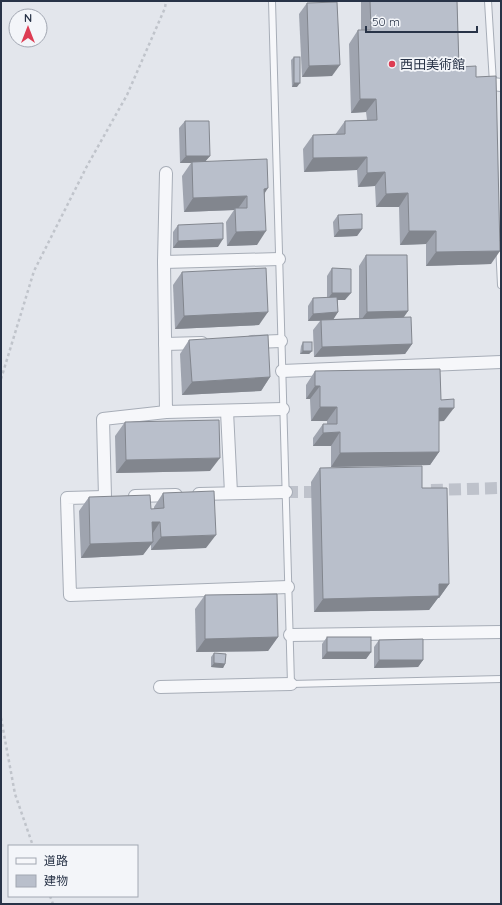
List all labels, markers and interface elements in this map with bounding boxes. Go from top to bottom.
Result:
north arrow [8,8,48,48]
scale bar [366,8,477,34]
text: N [24,11,32,25]
text: 50 m [372,14,400,29]
place label: 西田美術館 [400,56,465,72]
marker: 西田美術館 [387,59,397,69]
legend [8,845,138,897]
text: 道路 [44,853,68,868]
text: 建物 [44,873,68,888]

